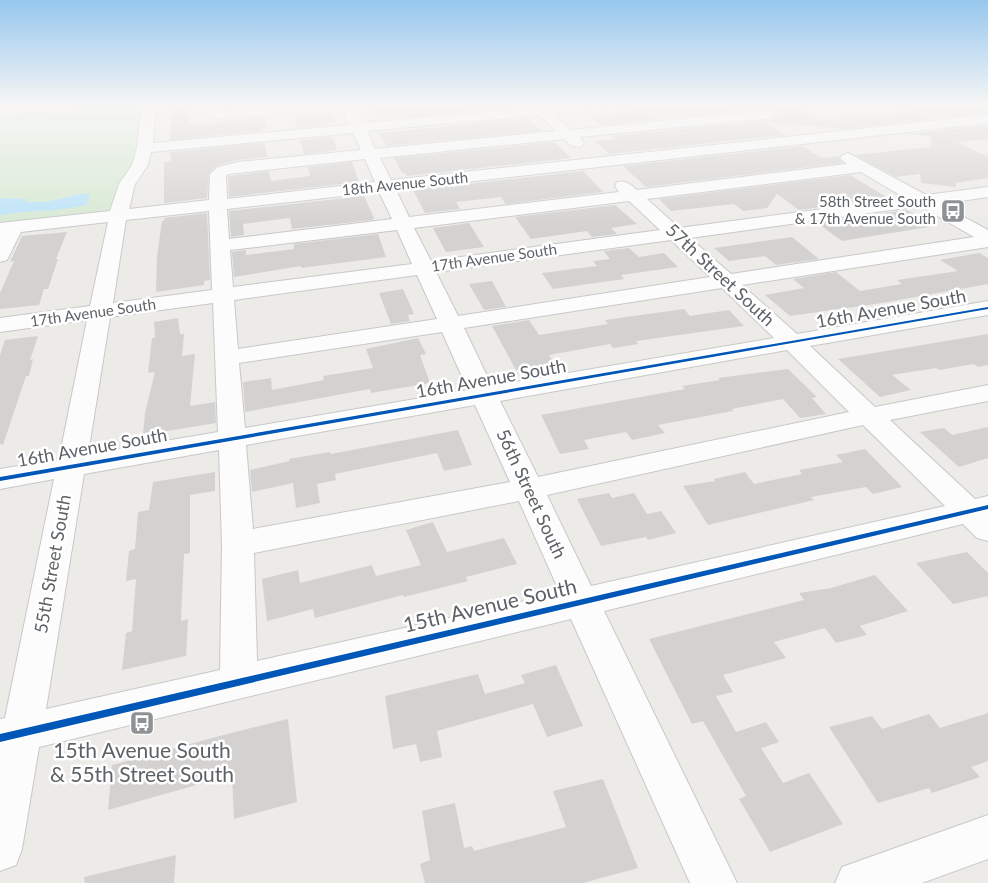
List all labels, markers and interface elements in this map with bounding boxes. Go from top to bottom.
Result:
street label: 18th Avenue South [341,167,469,199]
place label: 58th Street South & 17th Avenue South [795,192,936,227]
bus stop icon: 58th Street South & 17th Avenue South [940,198,966,224]
street label: 57th Street South [662,218,780,330]
street label: 17th Avenue South [430,239,558,275]
street label: 16th Avenue South [814,284,968,332]
street label: 17th Avenue South [29,294,157,330]
street label: 16th Avenue South [414,354,568,402]
street label: 16th Avenue South [15,423,169,471]
street label: 56th Street South [492,425,572,562]
street label: 55th Street South [29,493,75,635]
street label: 15th Avenue South [400,572,579,637]
bus stop icon: 15th Avenue South & 55th Street South [129,710,155,736]
place label: 15th Avenue South & 55th Street South [50,737,234,786]

